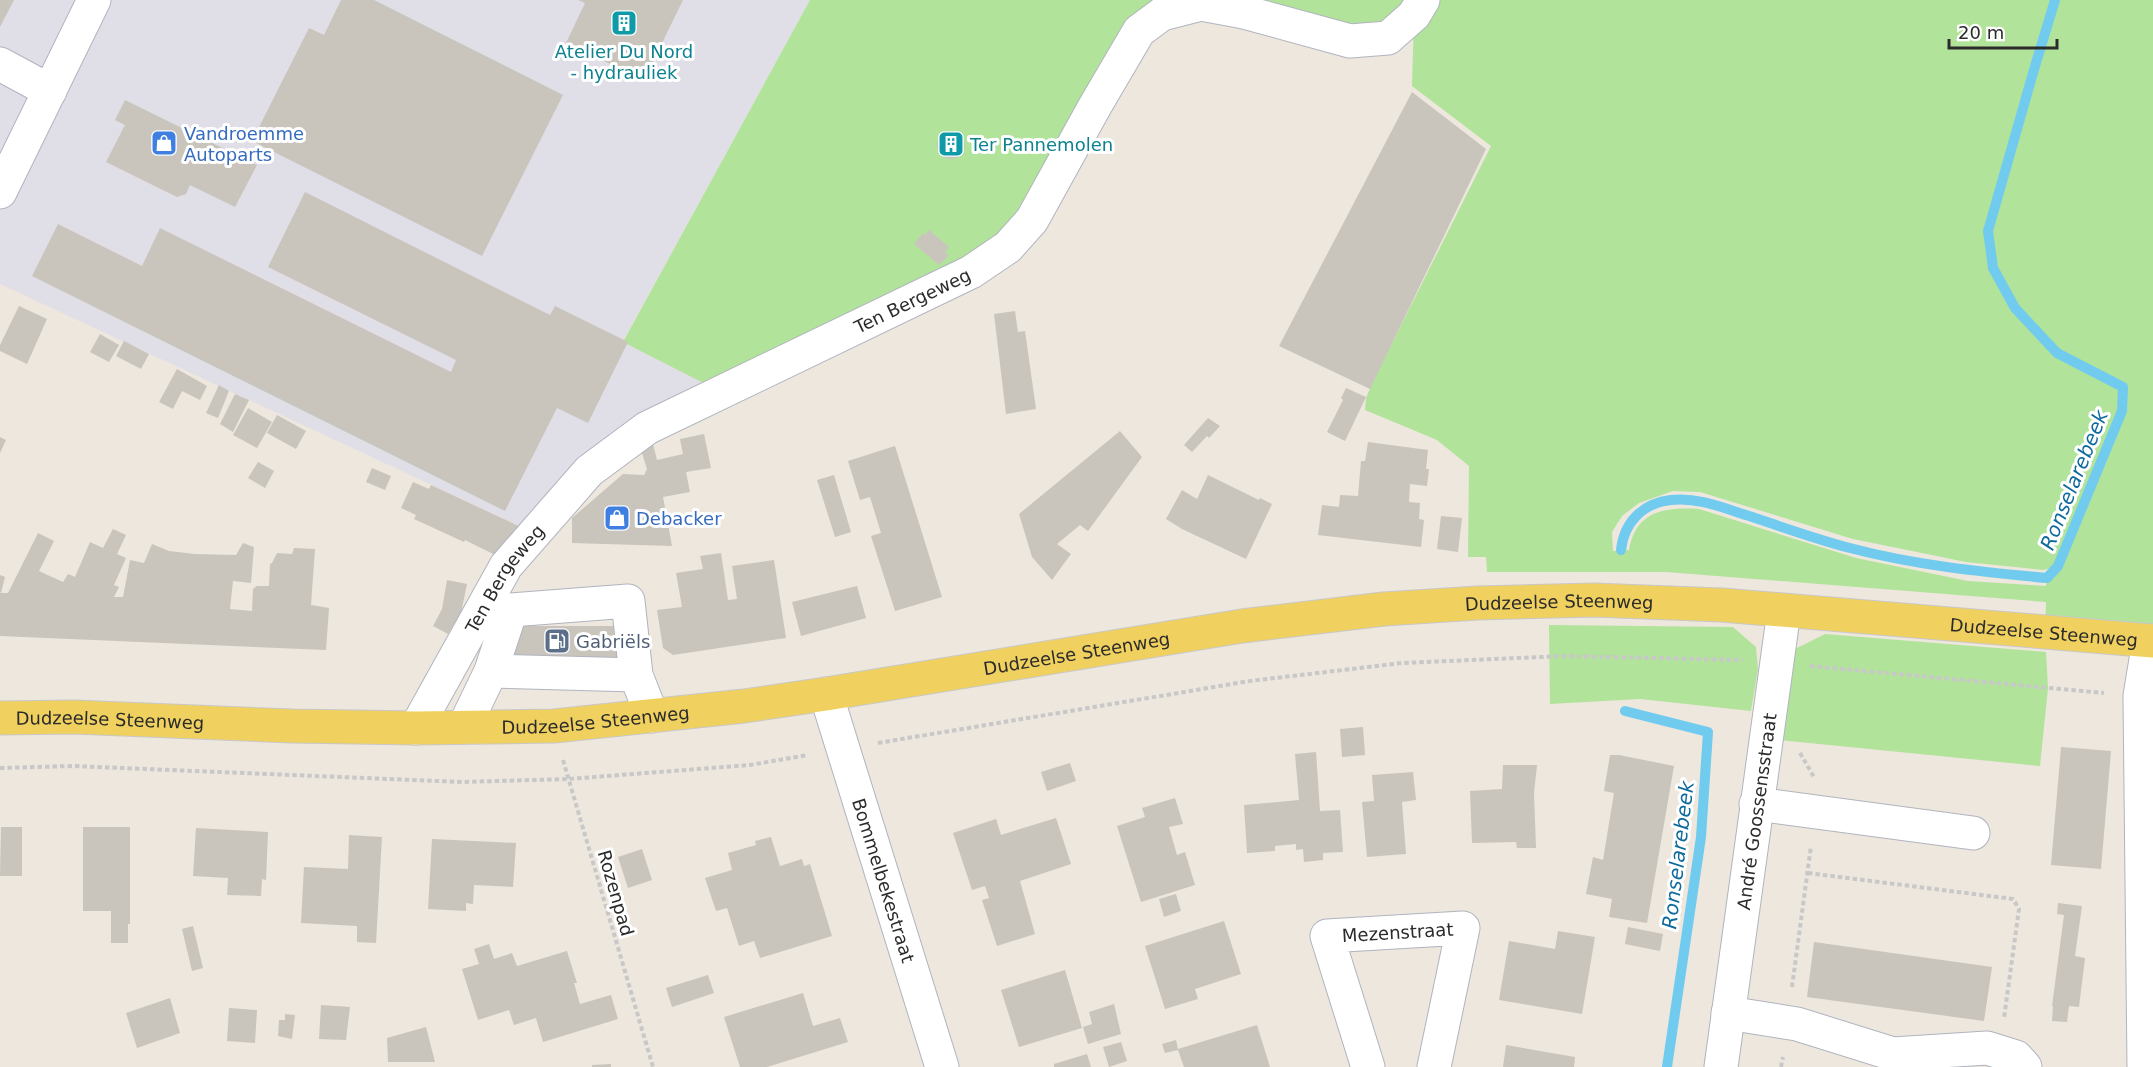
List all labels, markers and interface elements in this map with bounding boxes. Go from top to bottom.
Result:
building icon: Atelier Du Nord - hydrauliek [609,8,639,38]
scale bar [1949,12,2057,50]
text: 20 m [1958,22,2004,43]
place label: Atelier Du Nord - hydrauliek [555,41,693,83]
place label: Vandroemme Autoparts [184,123,304,165]
shop icon: Vandroemme Autoparts [149,128,179,158]
building icon: Ter Pannemolen [936,129,966,159]
place label: Ter Pannemolen [969,134,1113,155]
street label: Ten Bergeweg [850,263,974,338]
water label: Ronselarebeek [2035,405,2114,553]
shop icon: Debacker [602,503,632,533]
place label: Debacker [636,508,722,529]
street label: Ten Bergeweg [460,520,548,637]
street label: Dudzeelse Steenweg [1464,589,1654,614]
street label: Dudzeelse Steenweg [1949,614,2139,650]
fuel station icon: Gabriëls [542,626,572,656]
street label: Dudzeelse Steenweg [982,627,1171,679]
place label: Gabriëls [576,631,650,652]
street label: Dudzeelse Steenweg [501,701,691,737]
street label: Dudzeelse Steenweg [15,706,205,733]
street label: André Goossensstraat [1732,712,1780,911]
water label: Ronselarebeek [1657,778,1699,930]
street label: Bommelbekestraat [849,795,919,965]
street label: Rozenpad [594,848,638,938]
street label: Mezenstraat [1341,918,1454,946]

